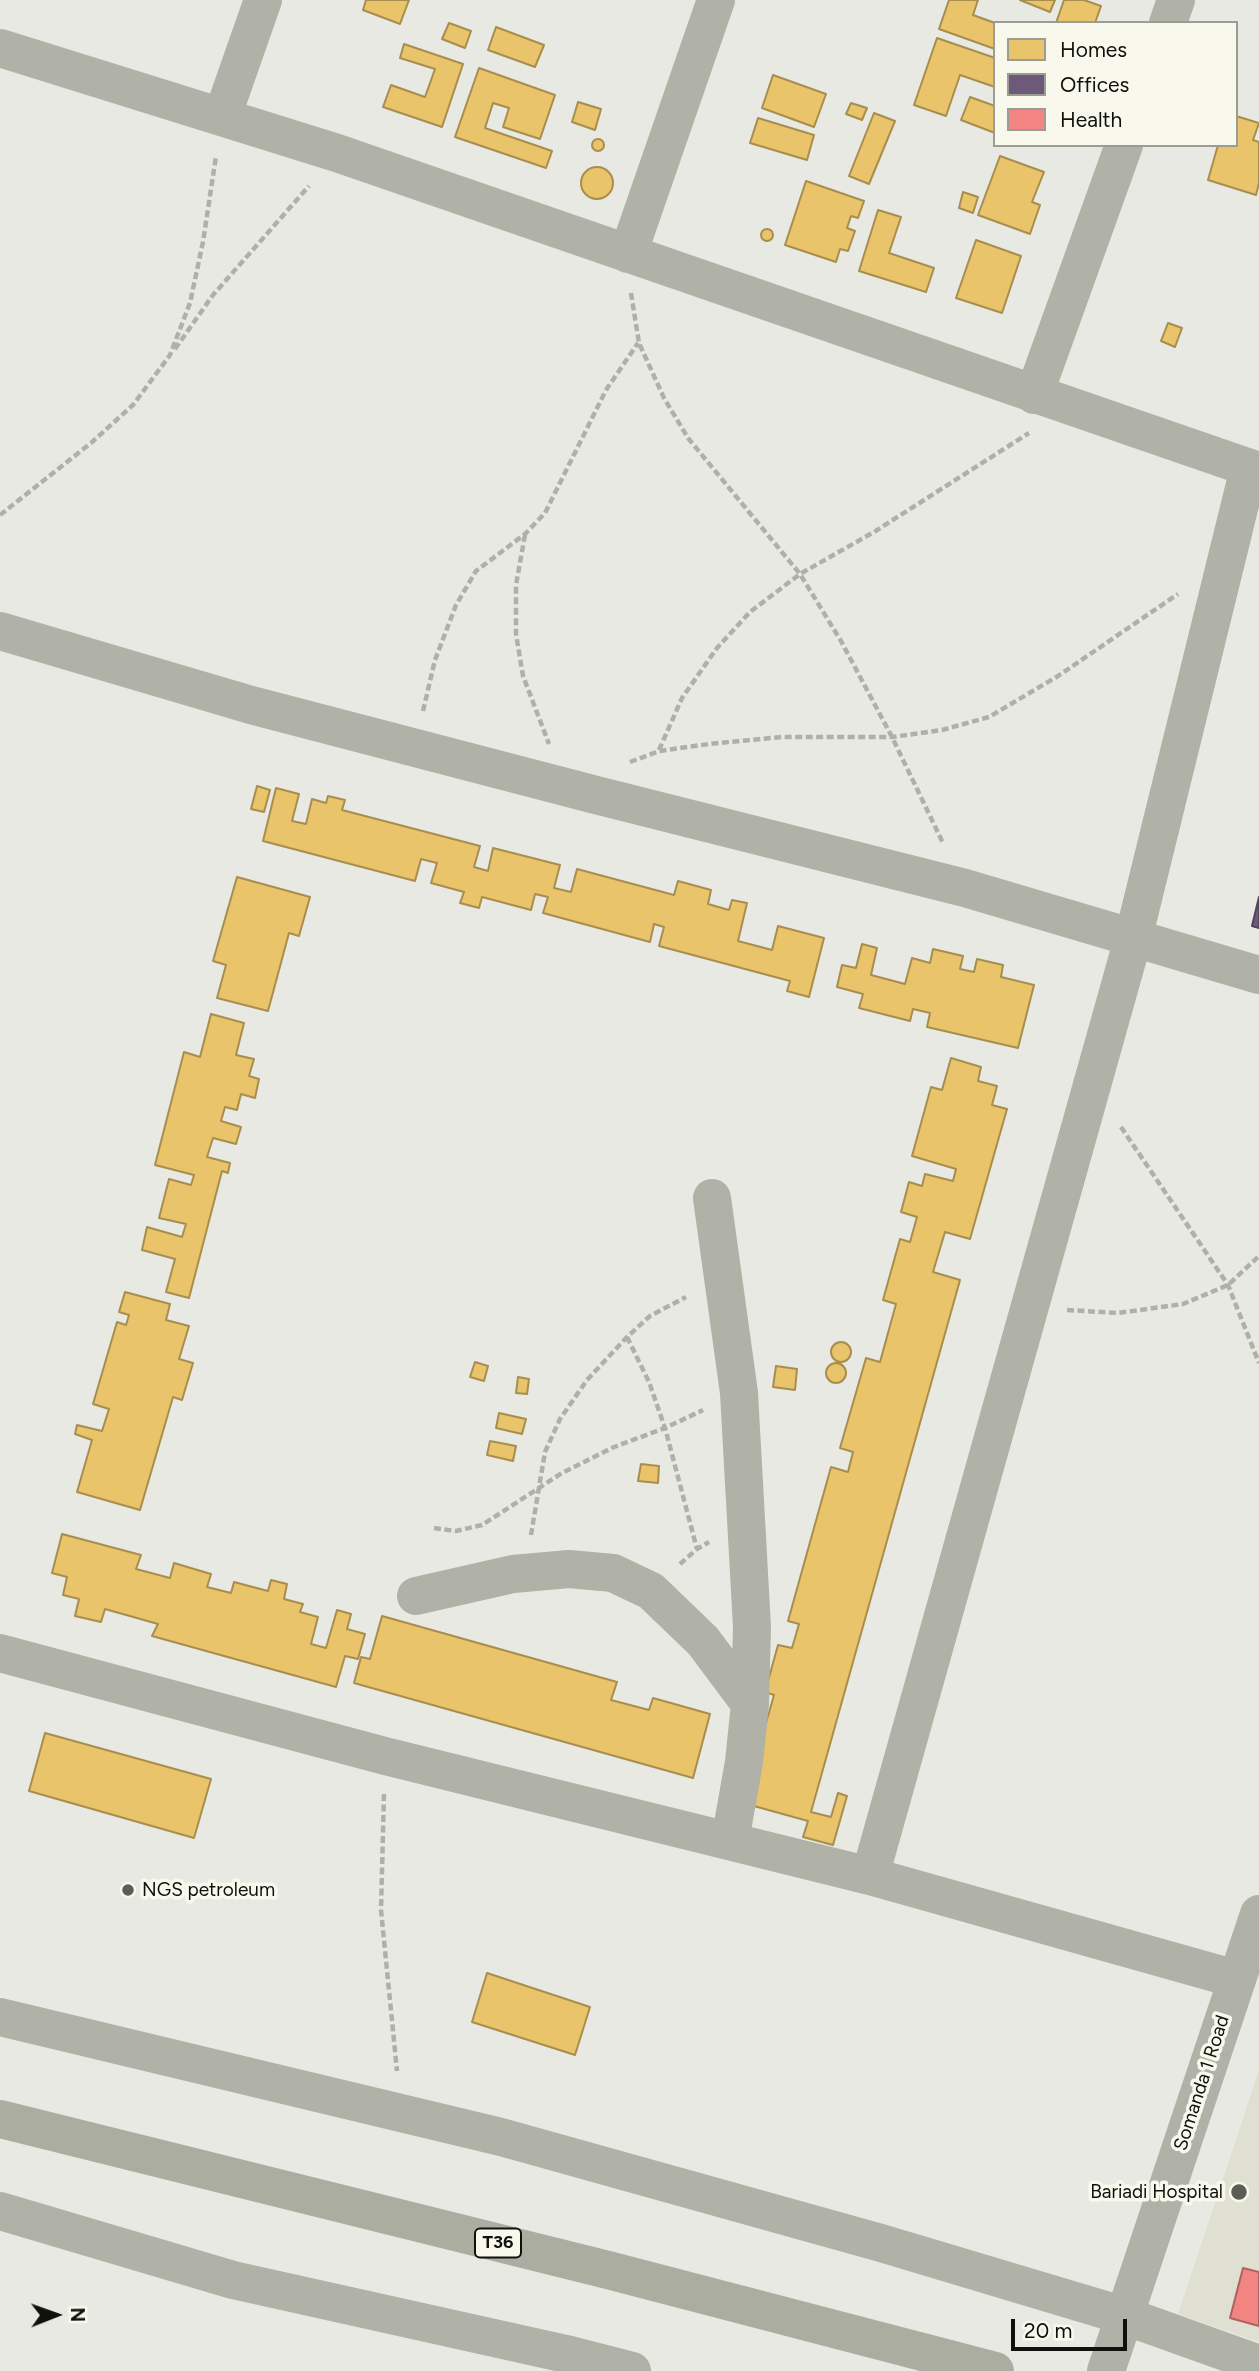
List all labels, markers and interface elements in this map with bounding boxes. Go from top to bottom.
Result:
legend [993,21,1238,147]
text: Homes [1060,37,1127,62]
text: Offices [1060,72,1129,97]
text: Health [1060,107,1122,132]
place label: NGS petroleum [142,1879,275,1901]
marker: NGS petroleum [120,1882,136,1898]
street label: Somanda 1 Road [1169,2012,1235,2154]
place label: Bariadi Hospital [1090,2181,1223,2203]
marker: Bariadi Hospital [1229,2182,1249,2202]
road number: T36 [475,2228,521,2258]
north arrow [21,2280,91,2350]
scale bar [1014,2304,1130,2348]
text: N [66,2307,89,2322]
text: 20 m [1024,2318,1072,2343]

